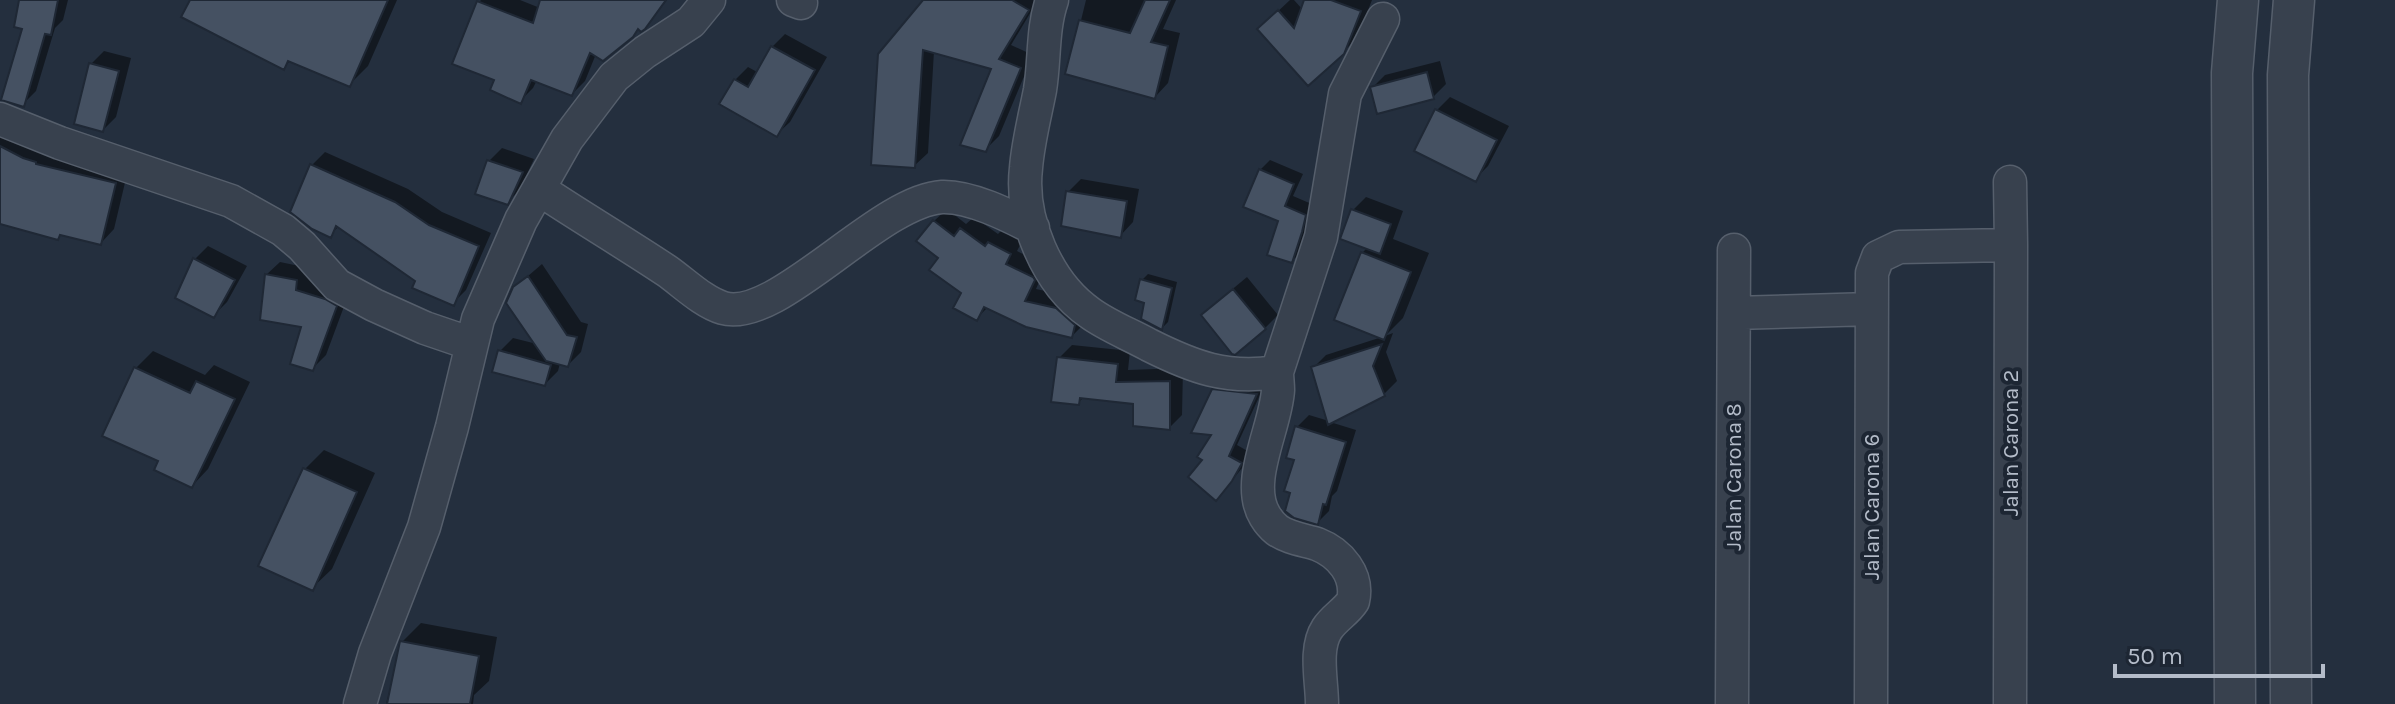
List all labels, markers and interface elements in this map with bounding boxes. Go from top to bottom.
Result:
street label: Jalan Carona 2 [1998,370,2024,516]
street label: Jalan Carona 8 [1721,403,1747,551]
street label: Jalan Carona 6 [1859,434,1885,580]
scale bar [2115,628,2323,678]
text: 50 m [2127,642,2183,670]

